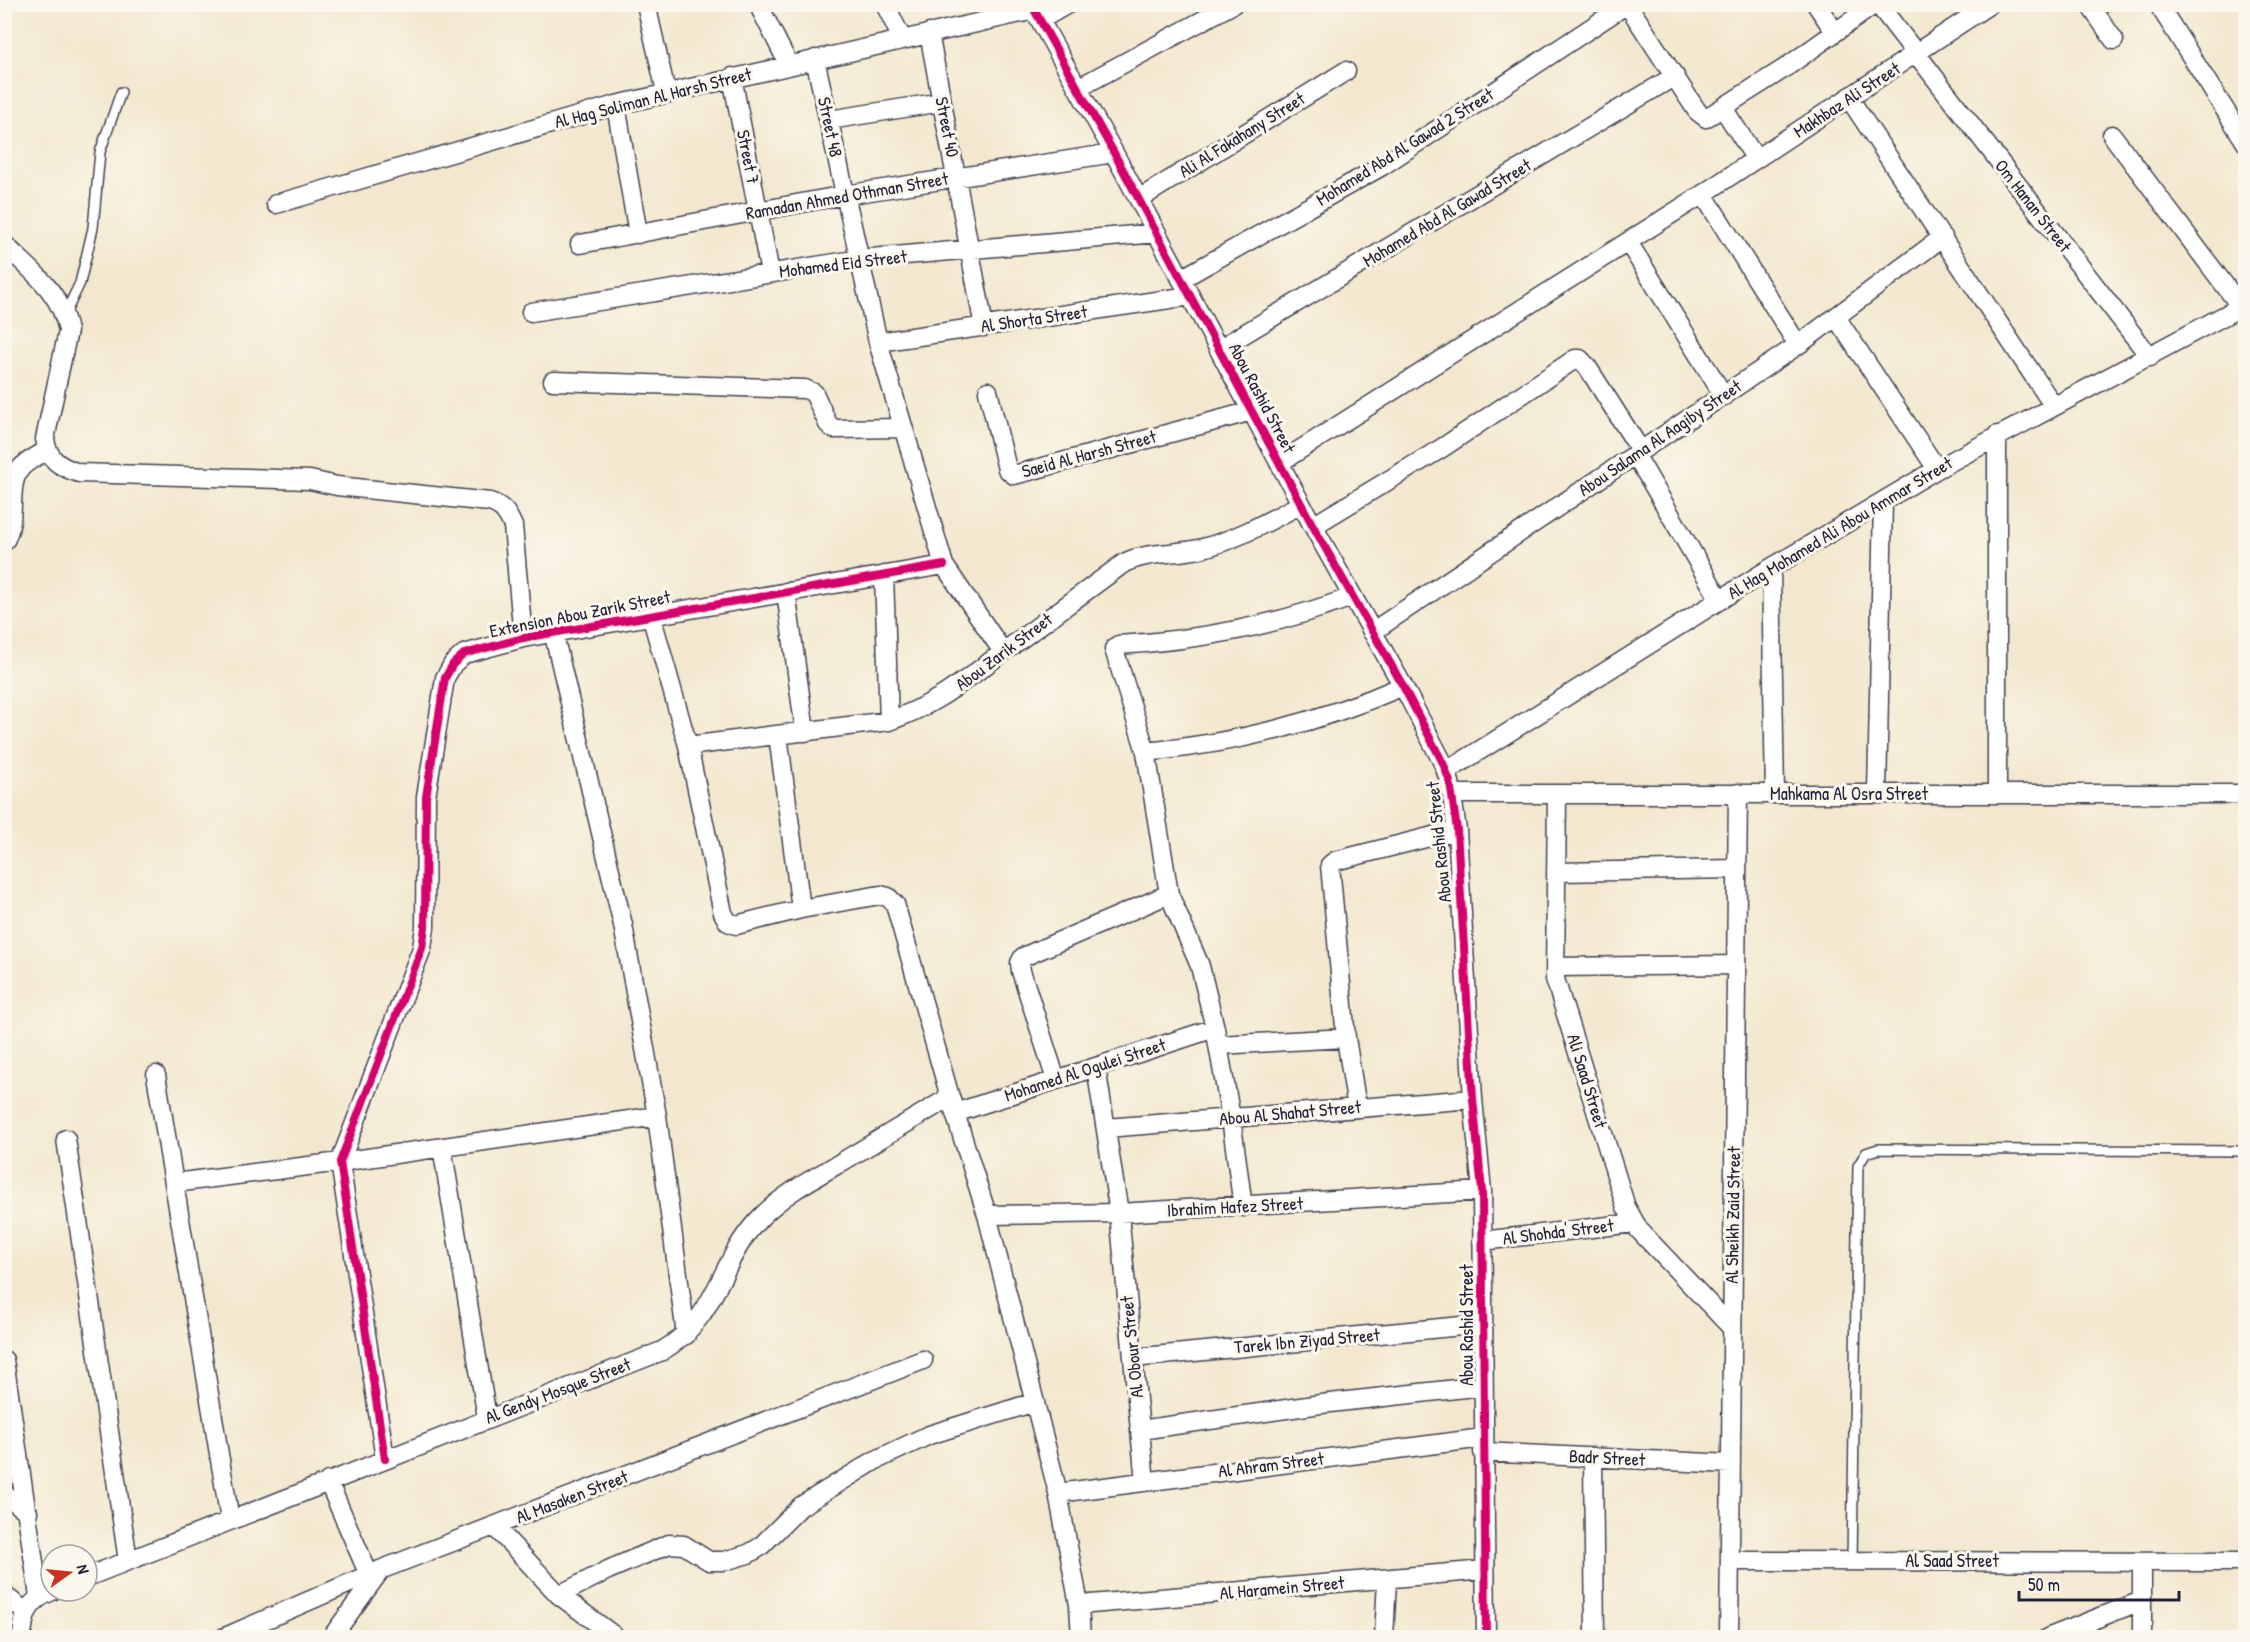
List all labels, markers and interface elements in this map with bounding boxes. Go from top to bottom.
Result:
street label: Makhbaz Ali Street [1788,55,1906,143]
street label: Al Hag Soliman Al Harsh Street [552,61,755,134]
street label: Mohamed Abd Al Gawad 2 Street [1311,81,1499,211]
street label: Ali Al Fakahany Street [1174,85,1310,183]
street label: Street 48 [812,95,849,159]
street label: Street 40 [929,95,966,159]
street label: Street 7 [731,128,766,186]
street label: Mohamed Abd Al Gawad Street [1358,152,1536,273]
street label: Om Hanan Street [1989,154,2078,258]
street label: Ramadan Ahmed Othman Street [744,165,951,226]
street label: Mohamed Eid Street [778,243,909,284]
street label: Al Shorta Street [979,299,1089,338]
street label: Abou Rashid Street [1223,338,1302,458]
street label: Abou Salama Al Aagiby Street [1573,373,1747,502]
street label: Saeid Al Harsh Street [1019,423,1160,483]
street label: Al Hag Mohamed Ali Abou Ammar Street [1723,450,1958,605]
street label: Extension Abou Zarik Street [487,584,673,643]
street label: Abou Zarik Street [950,606,1058,696]
street label: Abou Rashid Street [1420,779,1457,904]
street label: Mahkama Al Osra Street [1770,781,1929,806]
street label: Mohamed Al Ogulei Street [1001,1031,1169,1107]
street label: Ali Saad Street [1561,1031,1614,1132]
street label: Abou Al Shahat Street [1218,1094,1363,1131]
street label: Al Sheikh Zaid Street [1719,1145,1746,1284]
street label: Ibrahim Hafez Street [1166,1190,1305,1223]
street label: Al Shohda' Street [1501,1212,1616,1251]
street label: Abou Rashid Street [1454,1263,1479,1386]
street label: Al Obour Street [1114,1294,1149,1399]
street label: Tarek Ibn Ziyad Street [1233,1322,1382,1359]
street label: Al Gendy Mosque Street [481,1351,635,1430]
street label: Badr Street [1568,1443,1647,1472]
street label: Al Ahram Street [1217,1446,1326,1483]
street label: Al Masaken Street [512,1463,632,1529]
north arrow [39,1543,99,1603]
street label: Al Saad Street [1905,1548,1999,1573]
text: N [72,1562,95,1577]
scale bar [2019,1564,2180,1602]
street label: Al Haramein Street [1219,1570,1346,1605]
text: 50 m [2028,1572,2060,1597]

